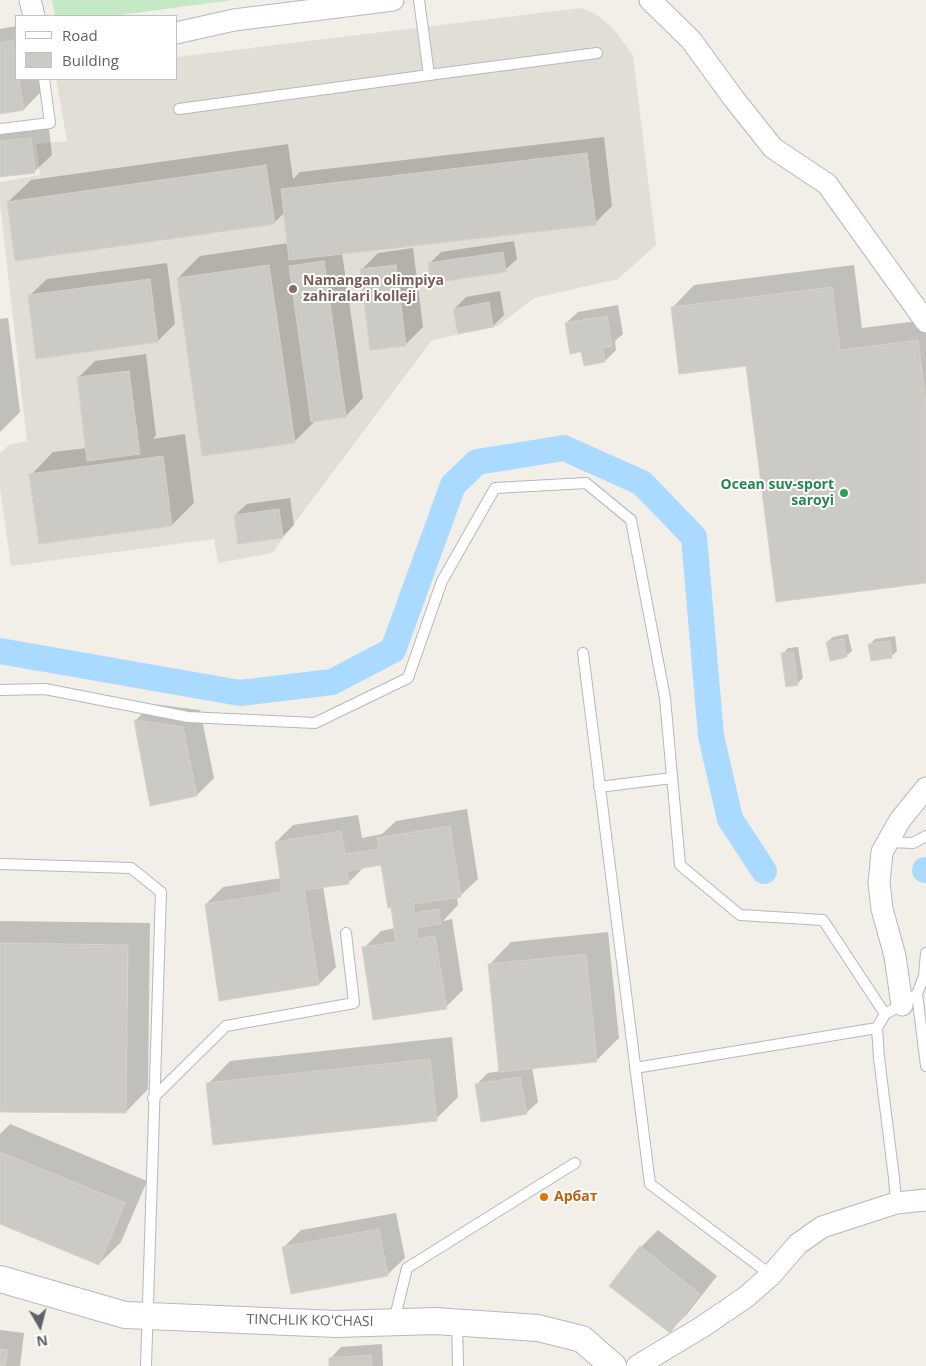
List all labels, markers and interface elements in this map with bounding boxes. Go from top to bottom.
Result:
legend [15,15,178,80]
text: Road [62,25,98,45]
text: Building [62,50,119,70]
place label: Namangan olimpiya zahiralari kolleji [303,273,444,306]
marker: Namangan olimpiya zahiralari kolleji [287,283,299,295]
place label: Ocean suv-sport saroyi [721,477,834,510]
marker: Ocean suv-sport saroyi [838,487,850,499]
place label: Арбат [554,1189,597,1205]
marker: Арбат [538,1191,550,1203]
north arrow [15,1301,65,1351]
street label: TINCHLIK KO'CHASI [246,1311,374,1331]
text: N [35,1331,49,1352]

